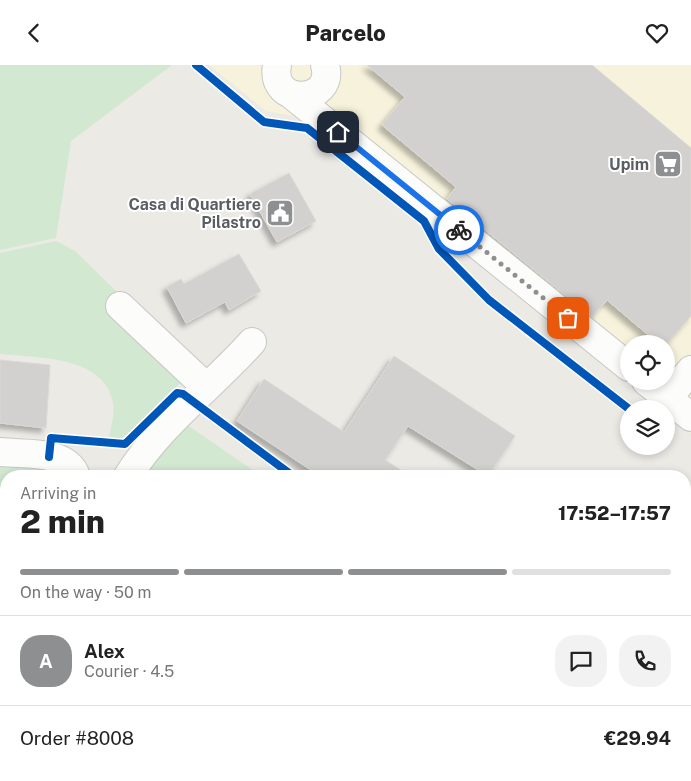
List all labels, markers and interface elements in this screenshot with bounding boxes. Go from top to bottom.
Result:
icon: back [20,19,48,47]
icon: heart [643,19,671,47]
text: Parcelo [305,20,386,46]
pin [317,111,359,153]
icon: home [324,118,352,146]
supermarket icon: Upim [653,149,683,179]
place label: Upim [609,155,649,174]
place label: Casa di Quartiere Pilastro [129,195,261,232]
public building icon: Casa di Quartiere Pilastro [265,198,295,228]
courier [434,205,484,255]
icon: bike [445,216,473,244]
pin [547,297,589,339]
icon: bag [554,304,582,332]
map controls [620,335,675,455]
button: locate [620,335,675,390]
button: layers [620,400,675,455]
text: Arriving in [20,484,96,503]
text: 17:52–17:57 [558,502,671,524]
text: 2 min [20,503,105,540]
text: On the way · 50 m [20,583,151,602]
button: chat [555,635,607,687]
button: phone [619,635,671,687]
text: Alex [84,640,125,662]
text: A [39,650,53,672]
text: Courier · 4.5 [84,662,174,681]
text: Order #8008 [20,727,134,749]
text: €29.94 [604,727,671,749]

